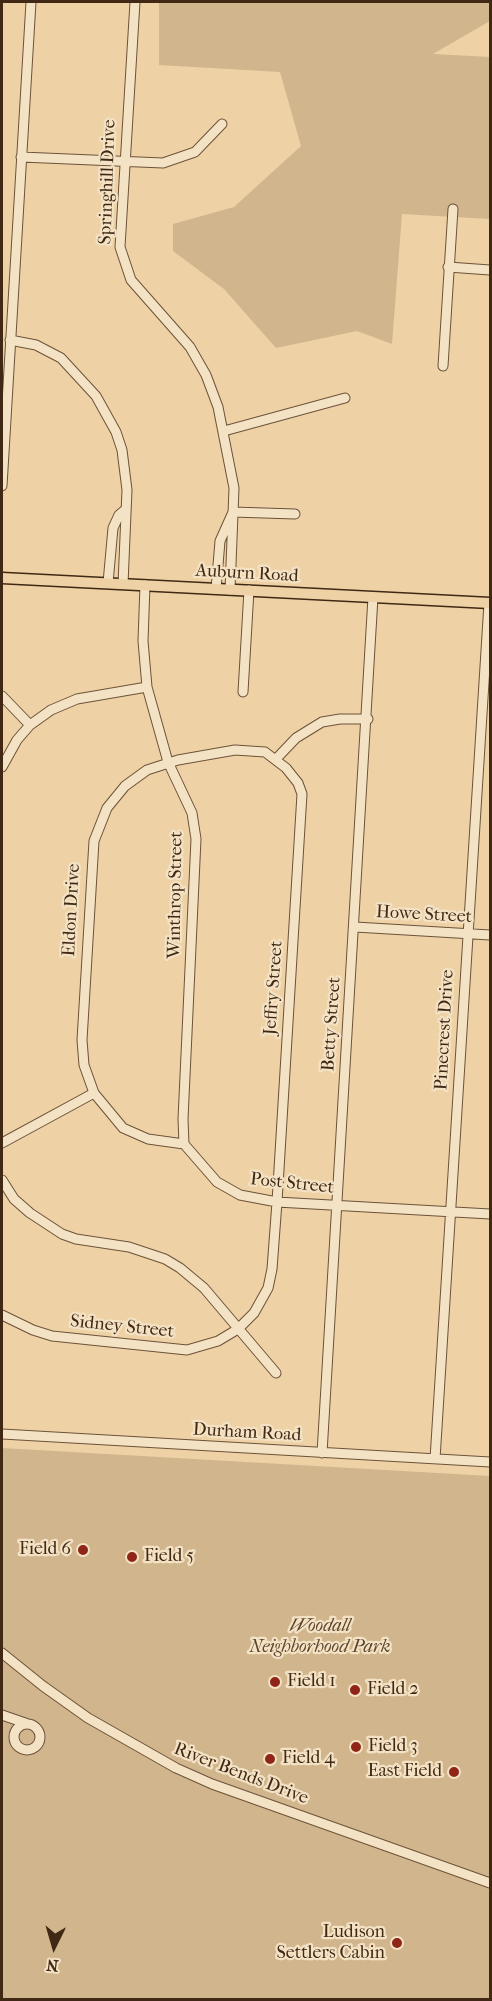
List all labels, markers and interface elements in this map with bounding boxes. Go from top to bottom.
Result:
street label: Springhill Drive [95,119,121,245]
street label: Auburn Road [195,561,299,587]
street label: Winthrop Street [164,831,188,959]
street label: Eldon Drive [59,863,85,957]
street label: Howe Street [375,902,473,928]
street label: Jeffry Street [260,940,288,1036]
street label: Pinecrest Drive [431,969,459,1091]
street label: Betty Street [318,976,346,1072]
street label: Post Street [249,1169,335,1199]
street label: Sidney Street [69,1311,175,1343]
street label: Durham Road [192,1419,302,1447]
place label: Field 6 [19,1539,71,1561]
marker: Field 6 [76,1543,90,1557]
place label: Field 5 [144,1546,194,1568]
marker: Field 5 [125,1550,139,1564]
park label: Woodall Neighborhood Park [249,1616,391,1658]
place label: Field 1 [287,1671,336,1693]
marker: Field 1 [268,1675,282,1689]
place label: Field 2 [367,1679,418,1701]
marker: Field 2 [348,1683,362,1697]
place label: Field 3 [368,1736,418,1758]
street label: River Bends Drive [171,1738,311,1810]
marker: Field 3 [349,1740,363,1754]
place label: Field 4 [282,1748,335,1770]
marker: Field 4 [263,1752,277,1766]
place label: East Field [367,1761,442,1783]
marker: East Field [447,1765,461,1779]
north arrow [24,1917,84,1977]
place label: Ludison Settlers Cabin [277,1922,385,1964]
marker: Ludison Settlers Cabin [390,1936,404,1950]
text: N [46,1955,59,1975]

